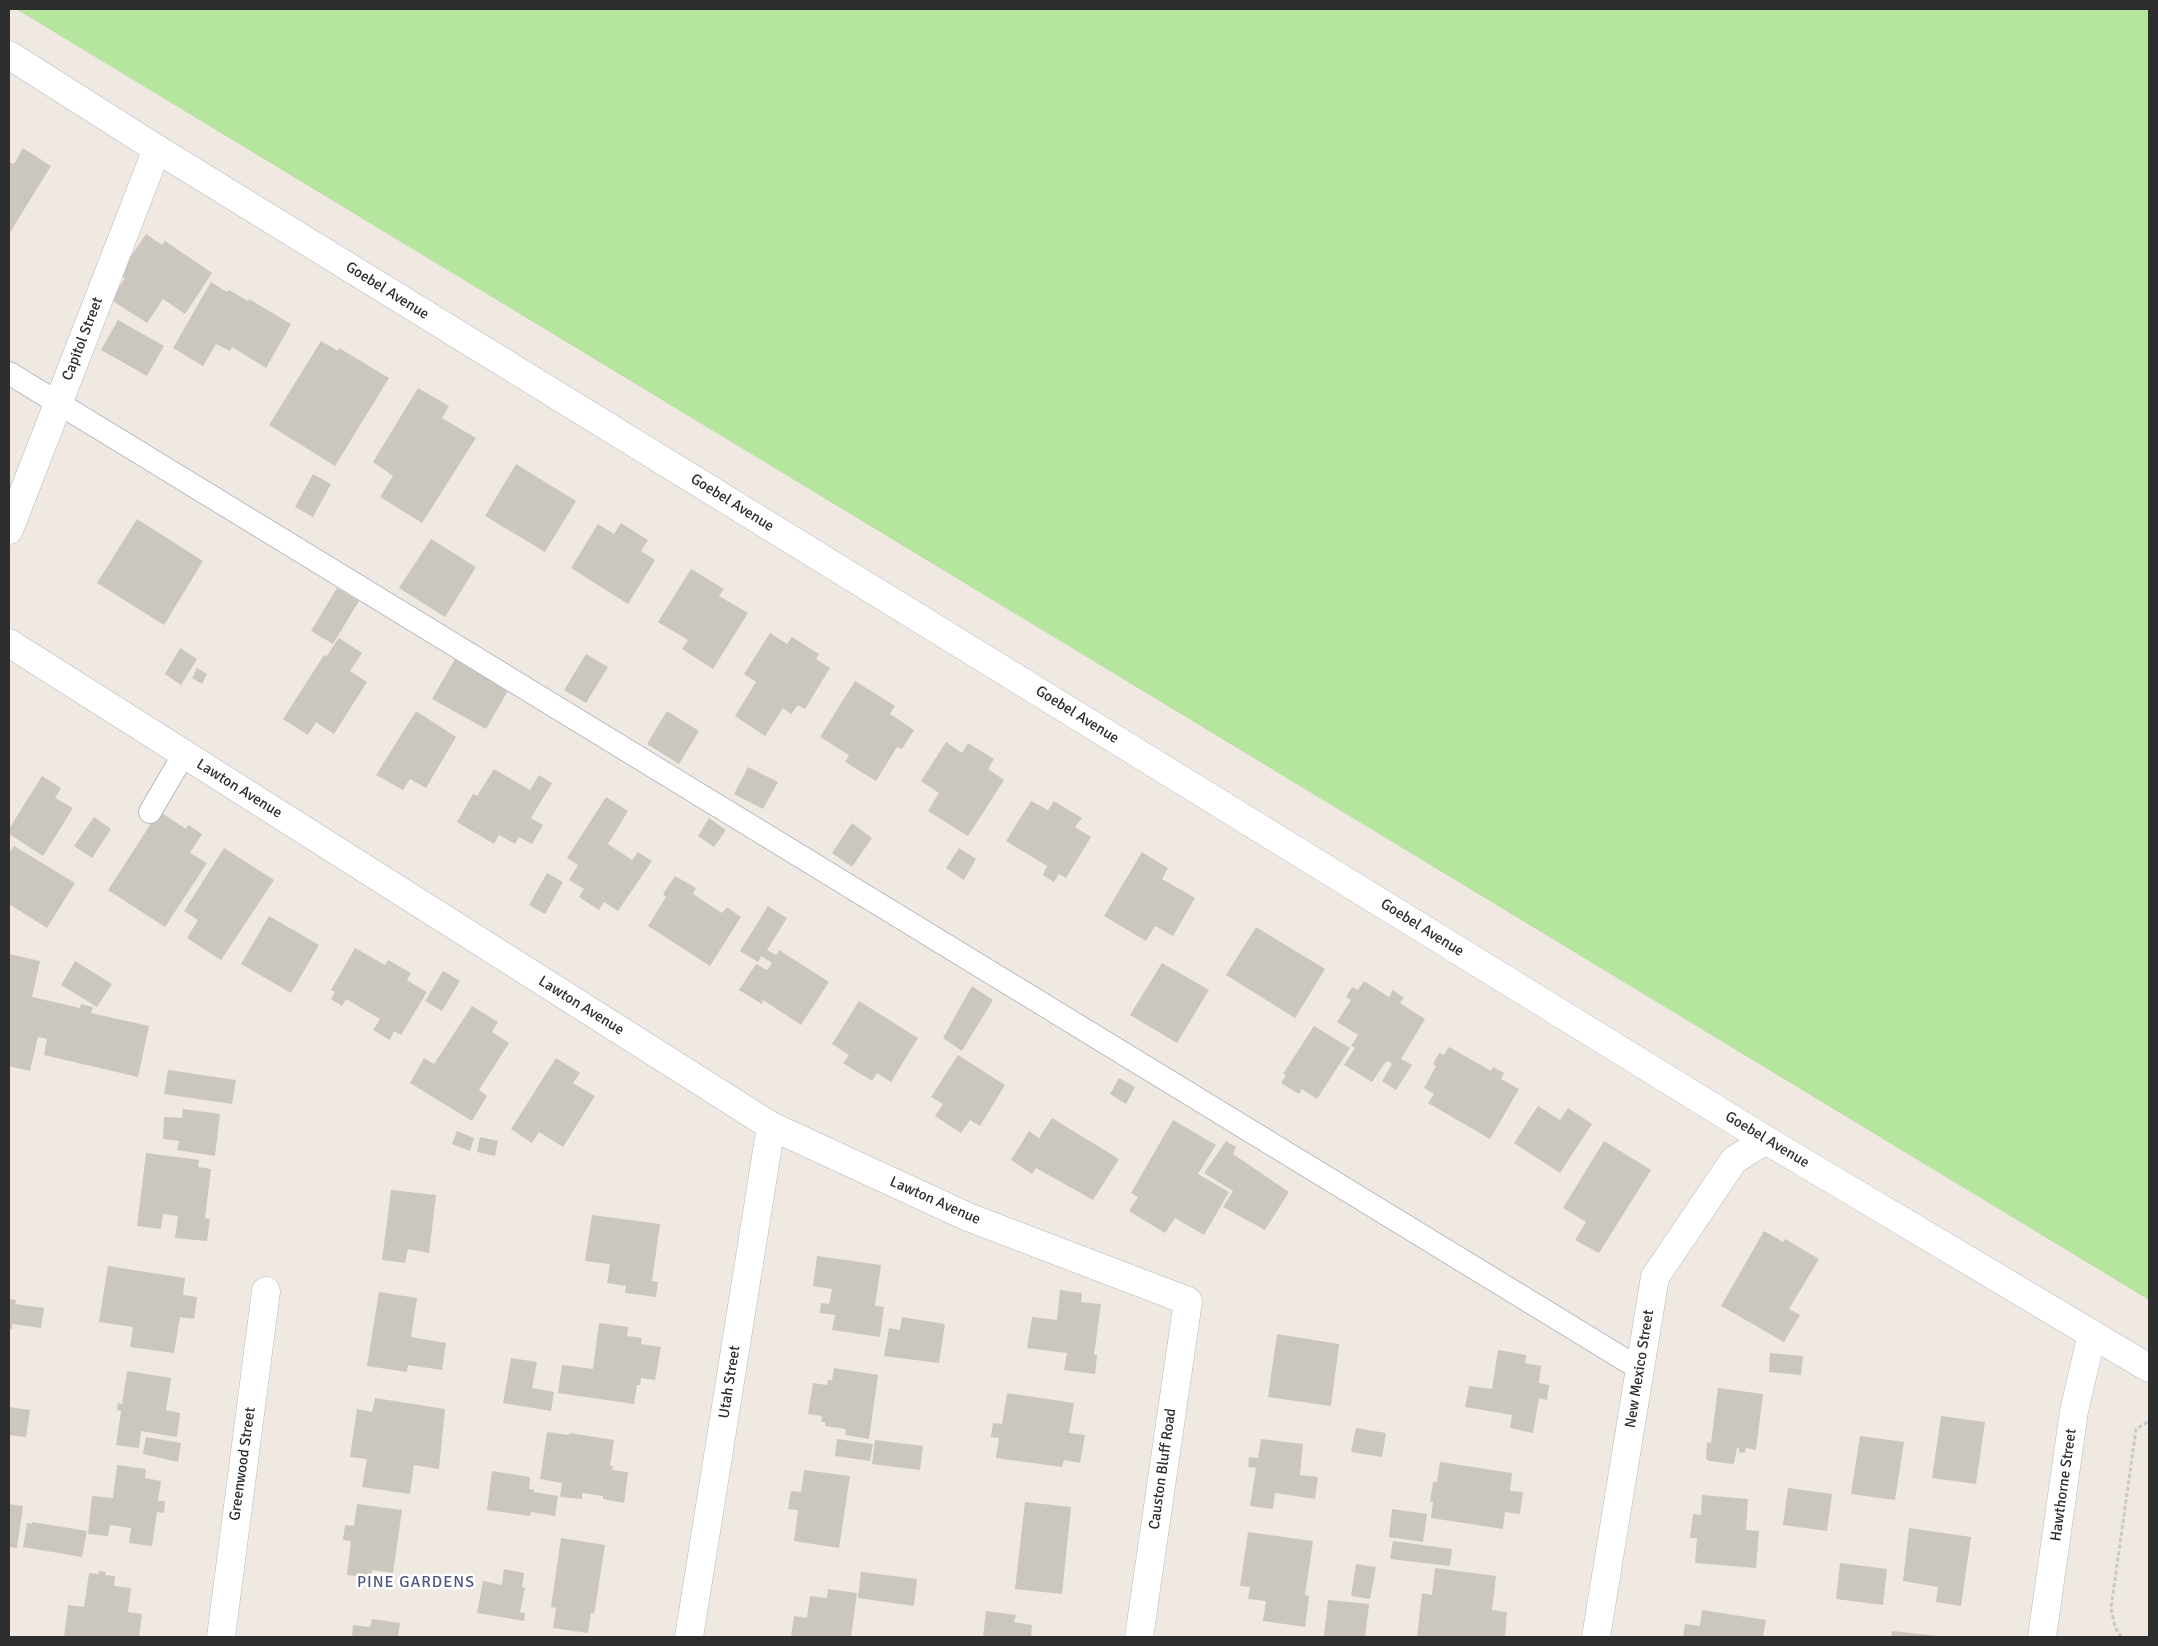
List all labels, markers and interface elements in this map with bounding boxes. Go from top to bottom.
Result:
street label: Goebel Avenue [342,258,432,324]
street label: Capitol Street [59,295,107,383]
street label: Goebel Avenue [687,470,777,536]
street label: Goebel Avenue [1032,682,1122,748]
street label: Lawton Avenue [193,756,285,822]
street label: Goebel Avenue [1377,895,1467,961]
street label: Lawton Avenue [535,973,627,1039]
street label: Goebel Avenue [1722,1108,1812,1172]
street label: Lawton Avenue [887,1173,983,1229]
street label: New Mexico Street [1622,1309,1658,1429]
street label: Utah Street [715,1344,745,1420]
street label: Greenwood Street [226,1406,260,1522]
street label: Causton Bluff Road [1146,1407,1180,1531]
street label: Hawthorne Street [2047,1428,2081,1542]
district label: PINE GARDENS [355,1573,477,1593]

